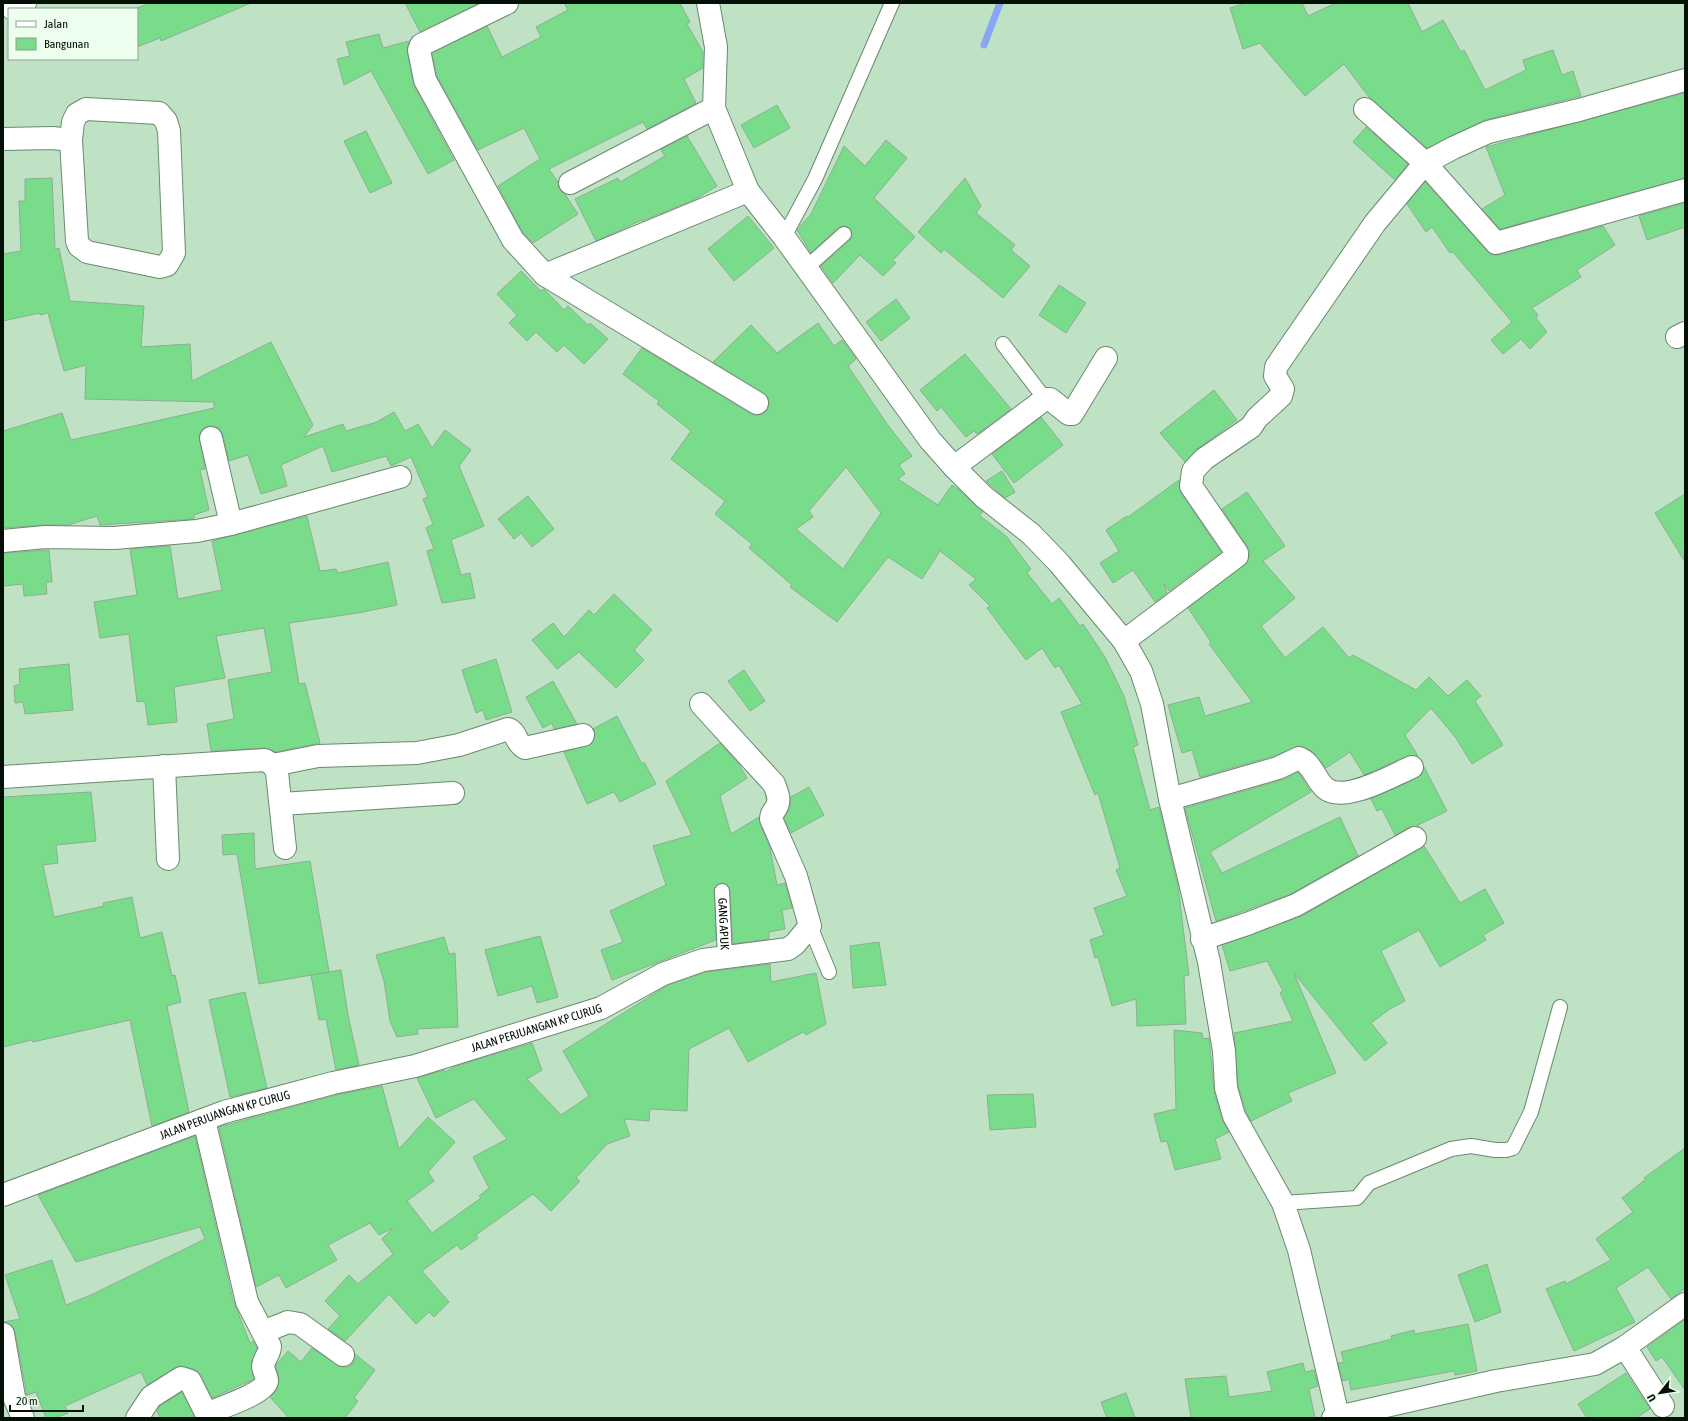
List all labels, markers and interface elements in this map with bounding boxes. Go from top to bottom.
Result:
legend [8,8,138,60]
text: Jalan [44,17,68,31]
text: Bangunan [44,37,89,51]
street label: GANG APUK [715,898,732,950]
street label: JALAN PERJUANGAN KP CURUG [469,1001,604,1055]
street label: JALAN PERJUANGAN KP CURUG [158,1088,292,1143]
north arrow [1640,1373,1680,1413]
scale bar [10,1387,83,1413]
text: U [1645,1392,1658,1404]
text: 20 m [16,1394,38,1408]

